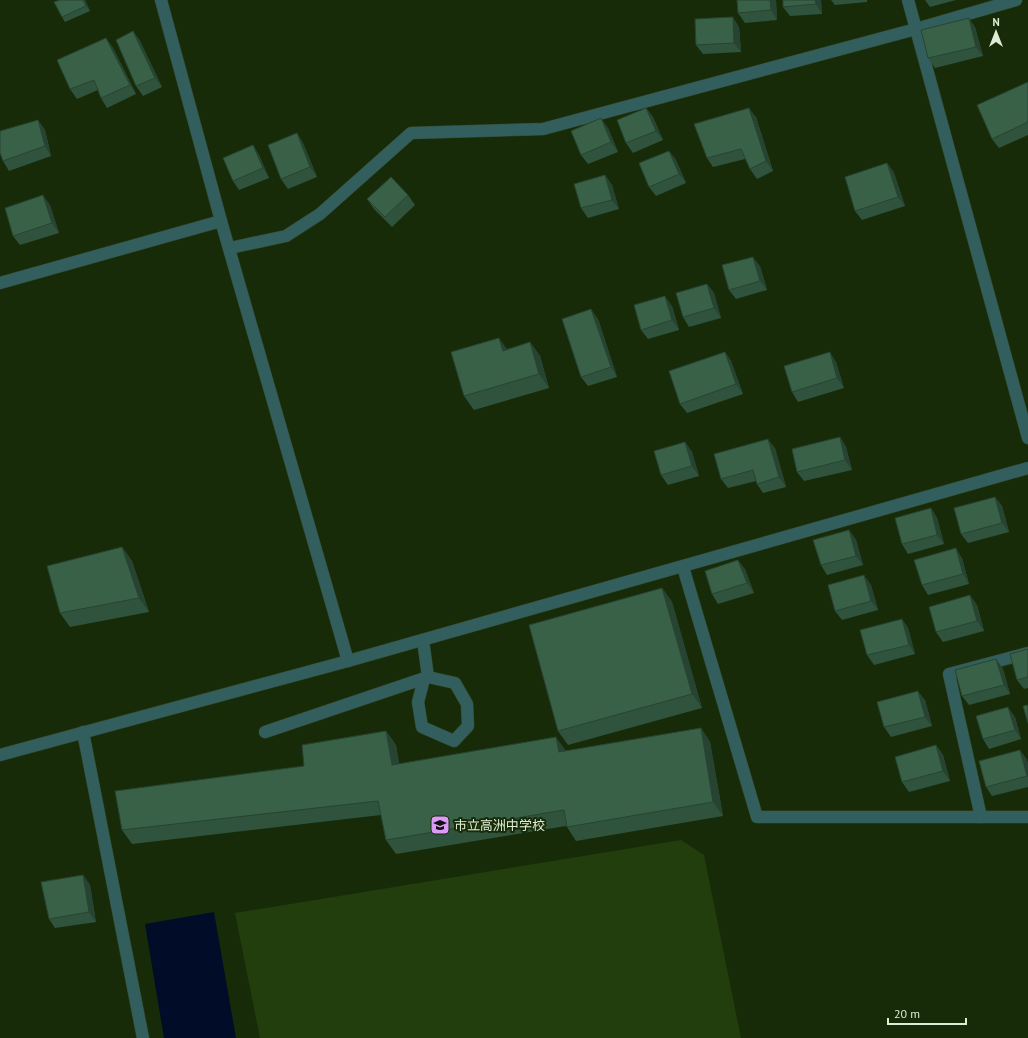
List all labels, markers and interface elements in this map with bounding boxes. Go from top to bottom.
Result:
north arrow [976,12,1016,52]
text: N [992,15,1000,29]
school or university icon: 市立高洲中学校 [429,814,451,836]
place label: 市立高洲中学校 [454,817,545,834]
scale bar [888,1000,966,1026]
text: 20 m [894,1006,920,1021]

